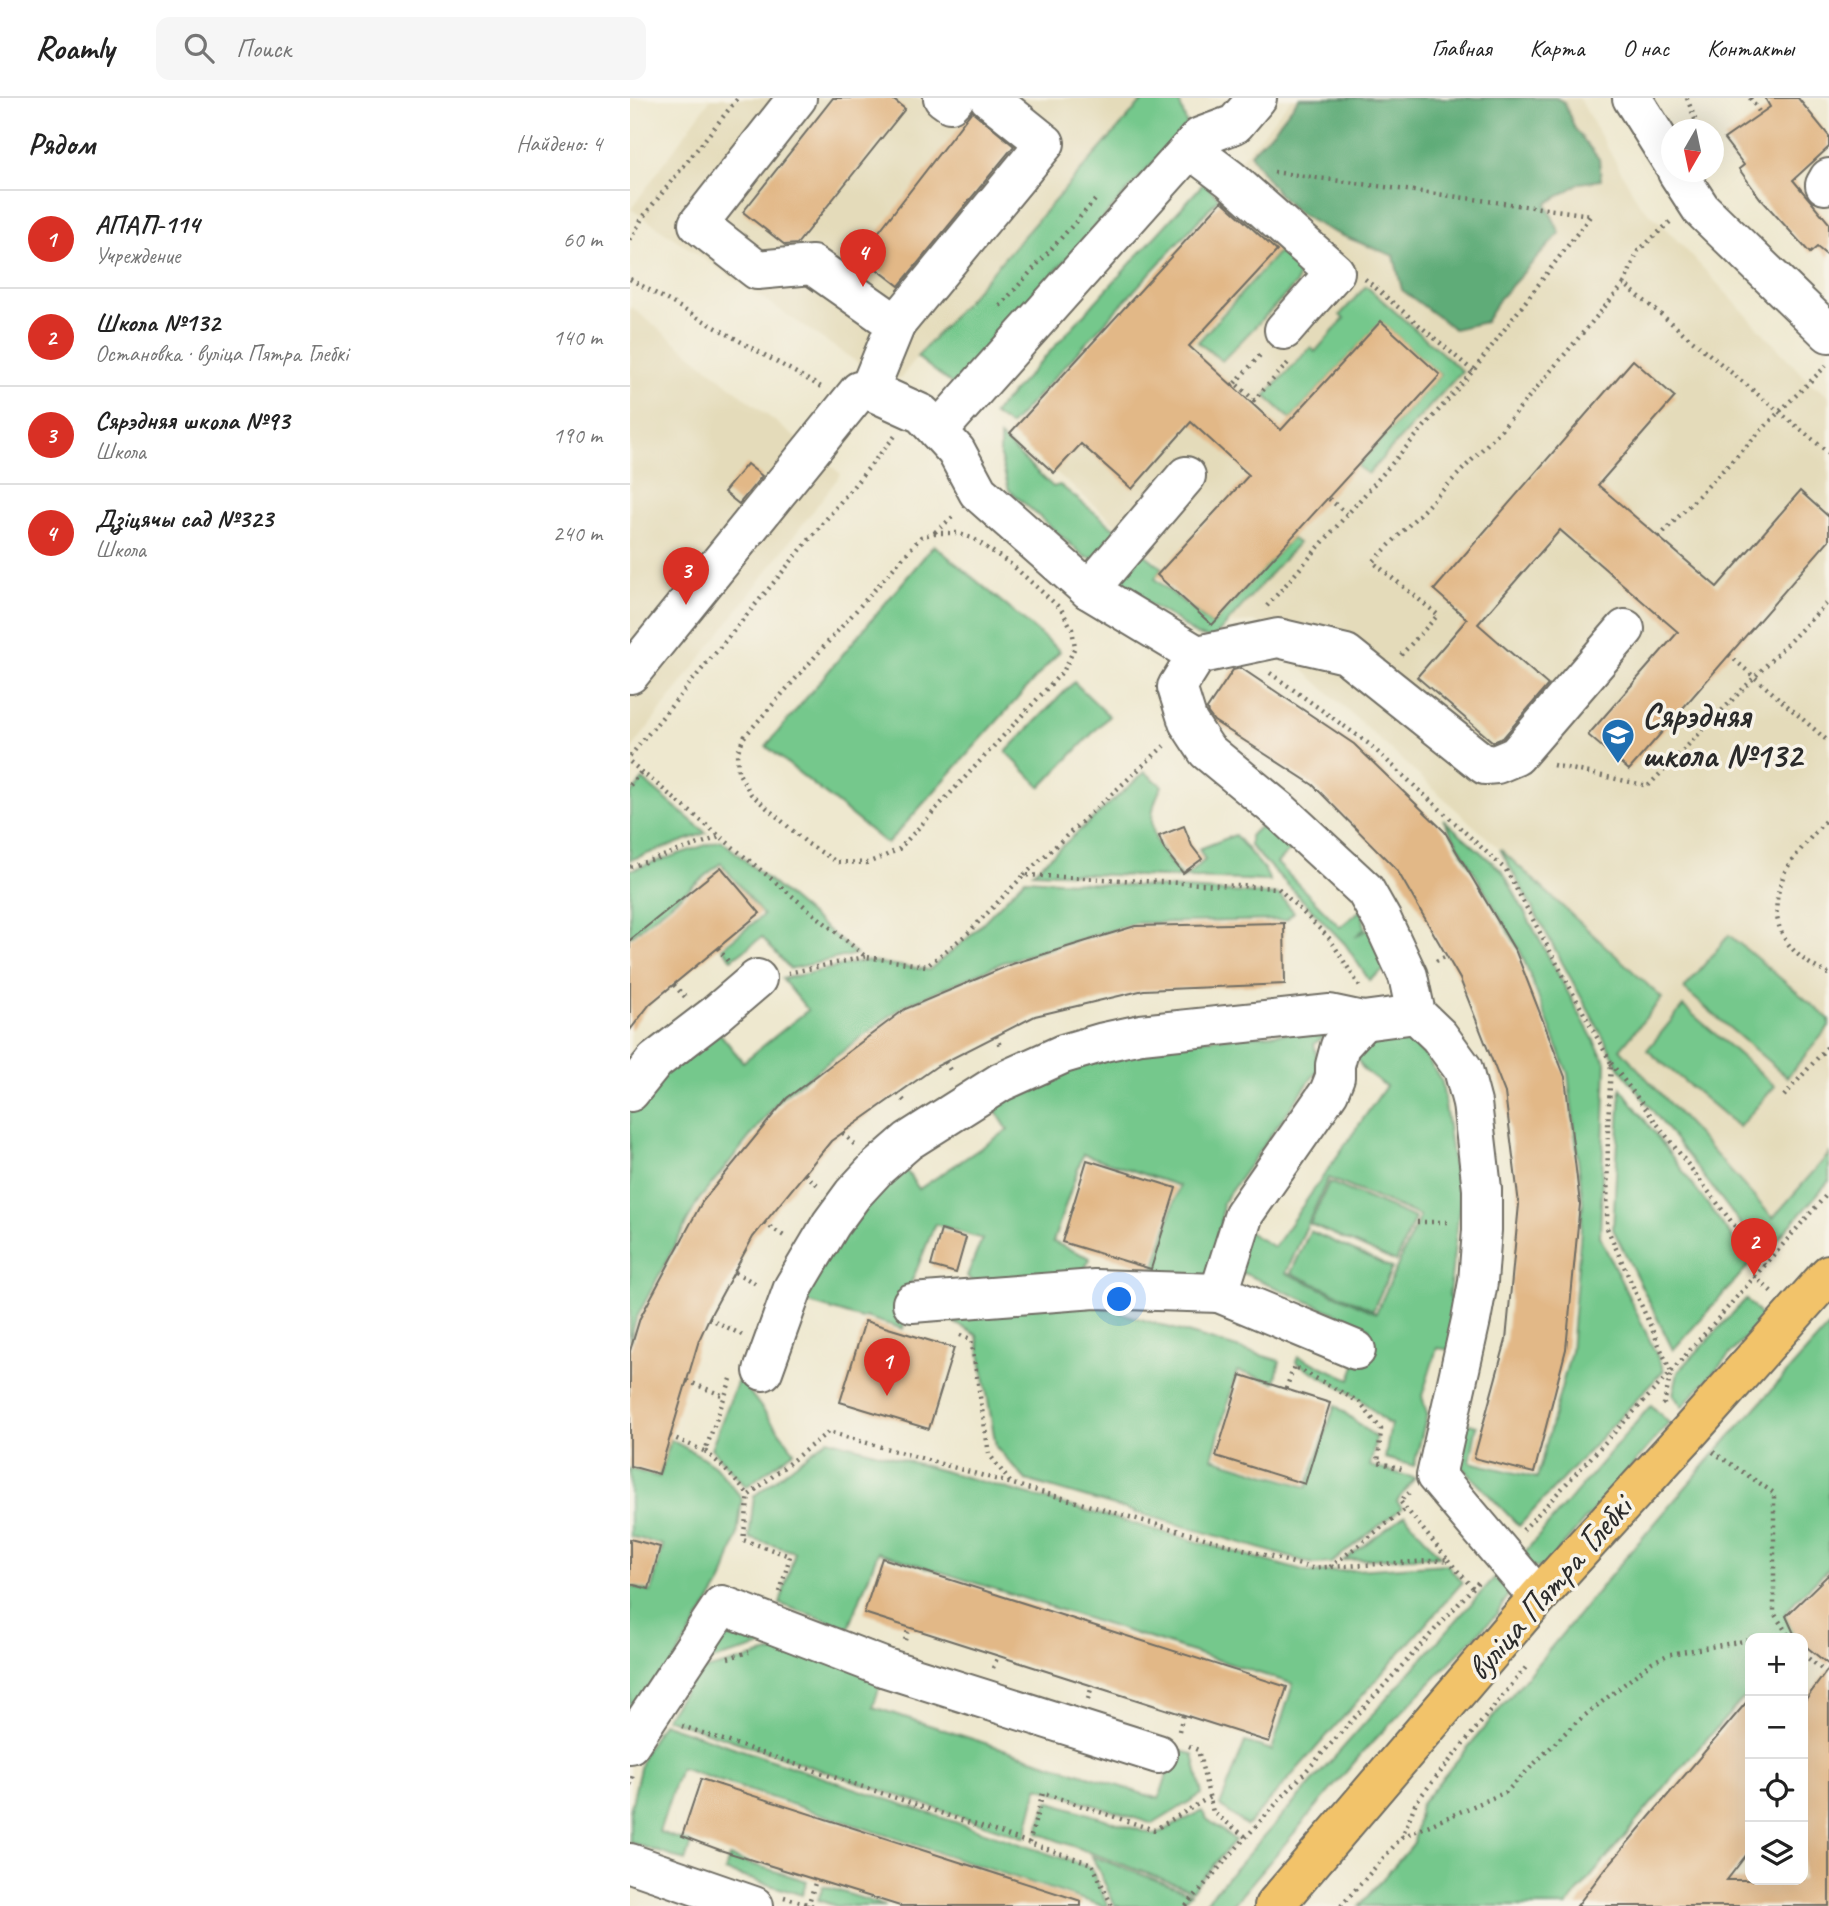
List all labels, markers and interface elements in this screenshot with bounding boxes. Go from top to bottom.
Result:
search box [156,17,646,80]
text: Roamly [35,27,114,69]
icon: search [180,29,218,67]
text: Поиск [236,32,291,65]
text: Главная [1431,33,1492,63]
text: Карта [1530,33,1584,63]
text: О нас [1622,33,1669,63]
text: Контакты [1707,33,1794,63]
north arrow [1661,119,1724,182]
text: Рядом [28,125,95,163]
text: Найдено: 4 [516,129,602,158]
text: АПАП-114 [95,208,199,241]
text: 1 [46,225,56,254]
text: 60 m [563,225,602,254]
pin: 4 [840,229,886,287]
text: Учреждение [95,241,180,270]
text: Школа №132 [95,306,220,339]
text: 2 [46,323,56,352]
text: 140 m [553,323,602,352]
text: Остановка · вуліца Пятра Глебкі [95,339,348,368]
text: Сярэдняя школа №93 [95,404,290,437]
text: 3 [46,421,56,450]
text: 190 m [553,421,602,450]
text: Школа [95,437,146,466]
text: Дзіцячы сад №323 [95,502,273,535]
text: 4 [46,519,56,548]
text: 240 m [553,519,602,548]
text: Школа [95,535,146,564]
pin: 3 [663,547,709,605]
place label: Сярэдняя школа №132 [1642,693,1805,778]
school or university icon: Сярэдняя школа №132 [1599,716,1637,765]
pin: 2 [1731,1218,1777,1276]
your location [1102,1282,1136,1316]
pin: 1 [864,1338,910,1396]
street label: вуліца Пятра Глебкі [1456,1483,1645,1690]
map controls [1745,1633,1808,1885]
button: + [1745,1633,1808,1696]
button: − [1745,1696,1808,1759]
button: locate [1745,1759,1808,1822]
button: layers [1745,1822,1808,1885]

